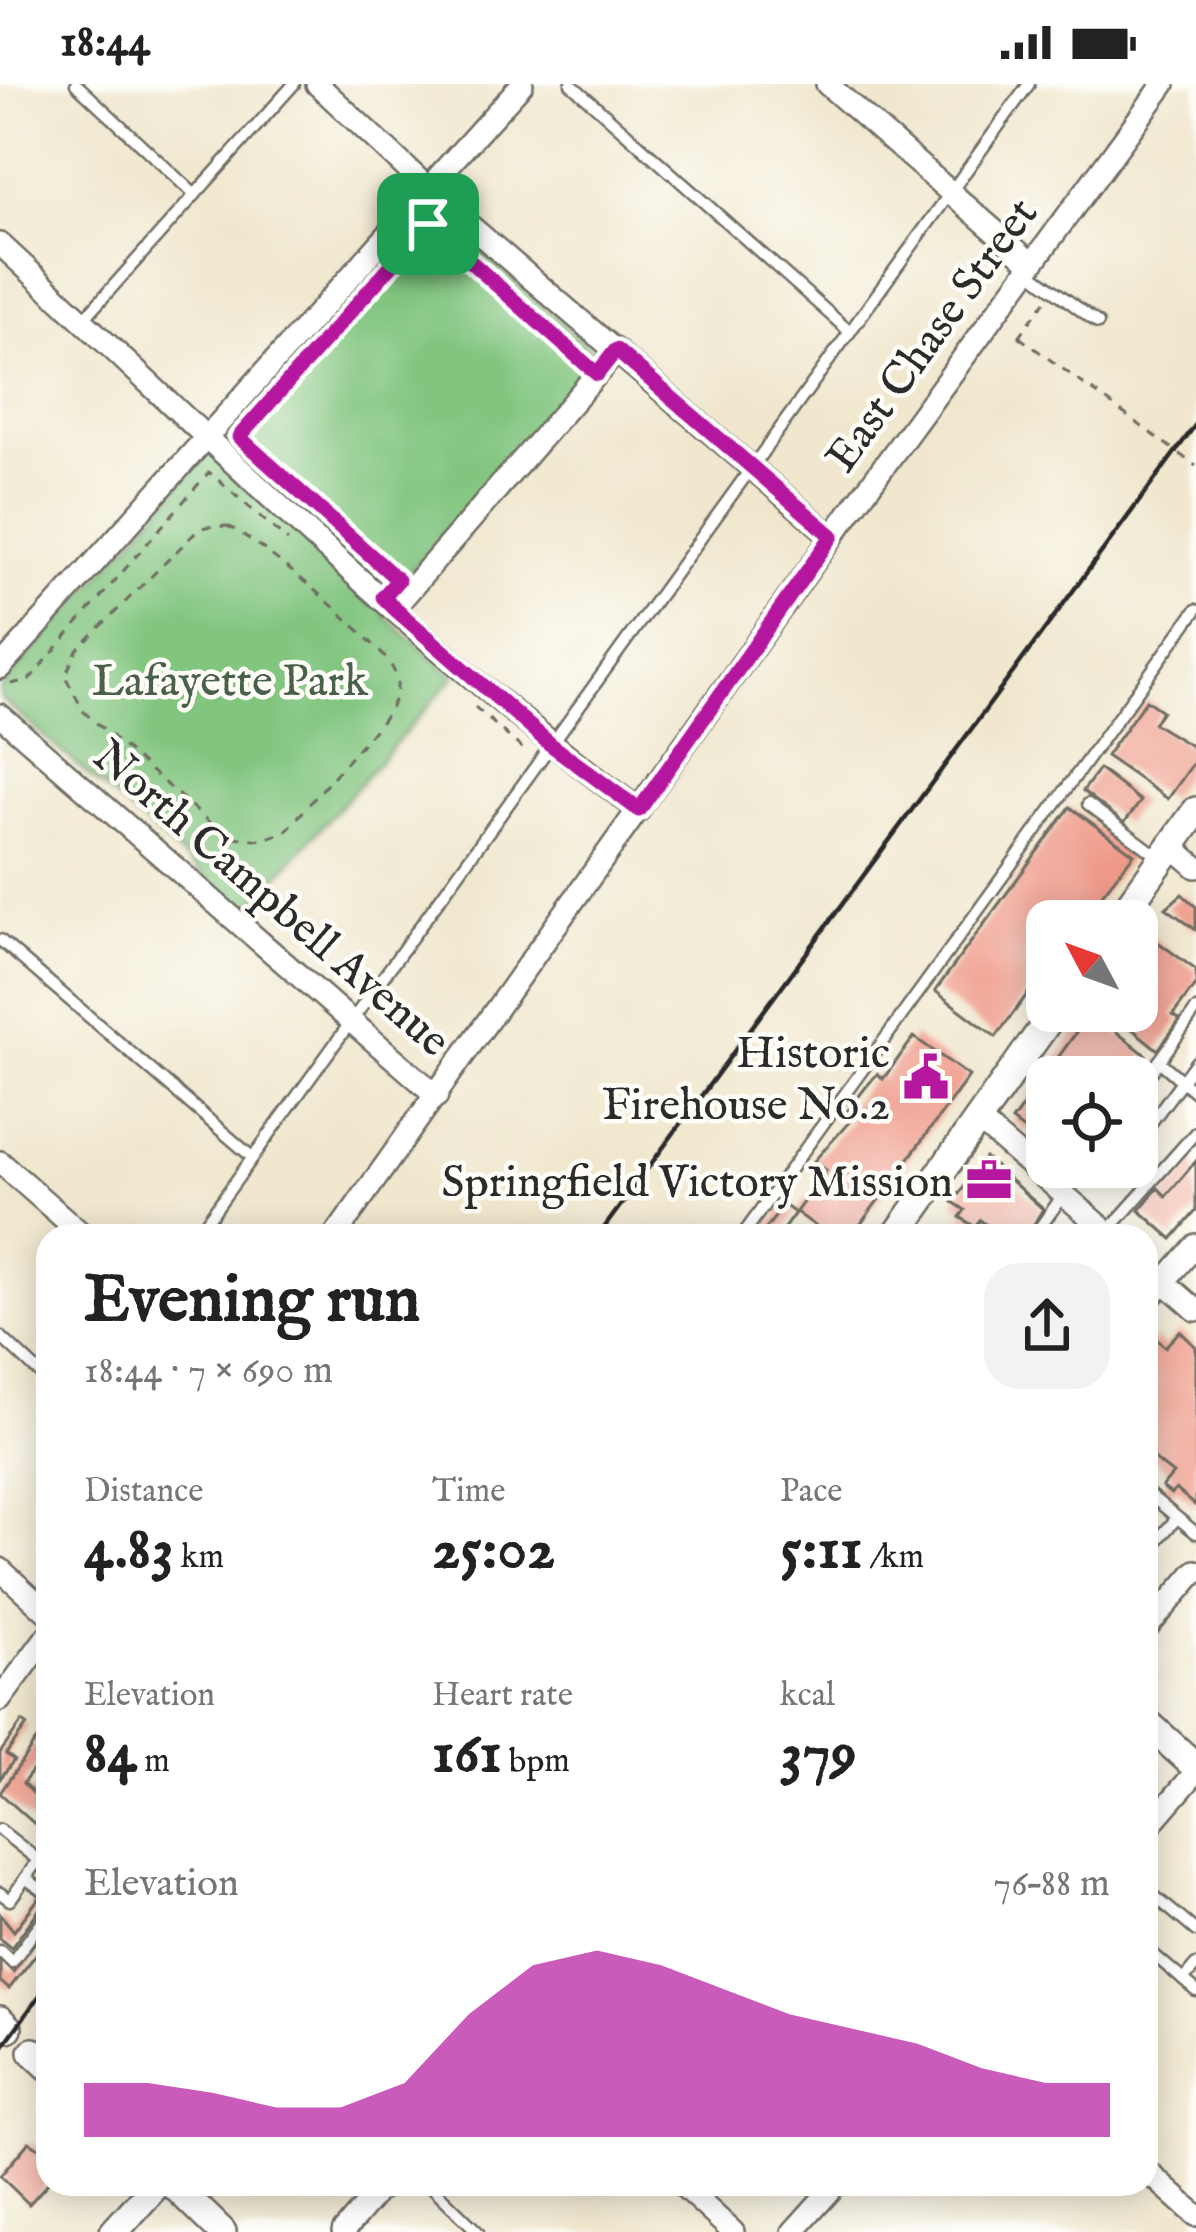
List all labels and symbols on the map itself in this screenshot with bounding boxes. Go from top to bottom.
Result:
pin [377,173,479,275]
street label: East Chase Street [814,188,1052,484]
park label: Lafayette Park [92,654,369,711]
street label: North Campbell Avenue [80,729,461,1070]
north arrow [1026,900,1158,1032]
place label: Historic Firehouse No.2 [602,1026,890,1135]
public building icon: Historic Firehouse No.2 [901,1052,951,1102]
place label: Springfield Victory Mission [441,1155,953,1212]
office icon: Springfield Victory Mission [964,1155,1014,1205]

